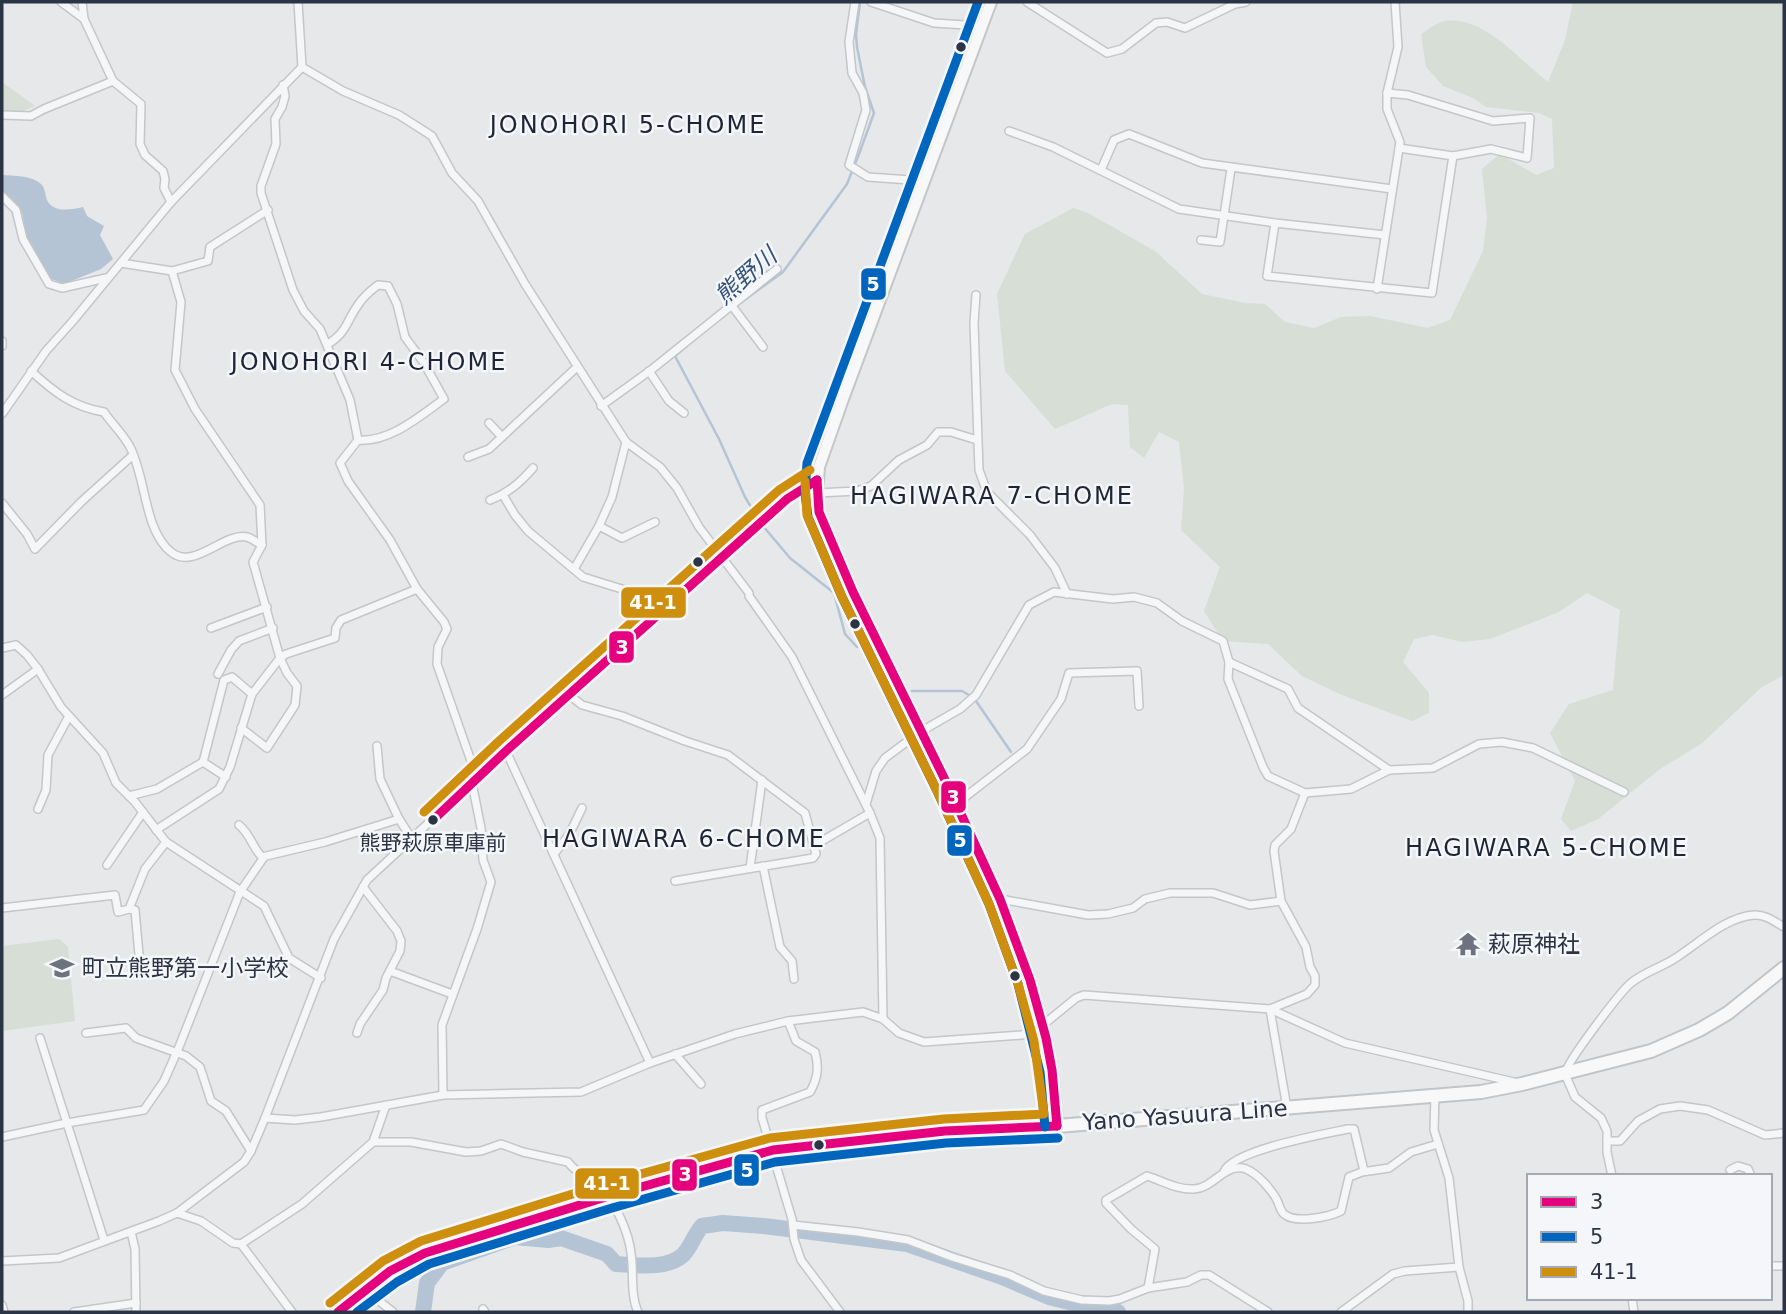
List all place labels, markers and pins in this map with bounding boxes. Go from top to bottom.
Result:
unlabelled marker [954,40,968,54]
unlabelled marker [691,555,705,569]
unlabelled marker [848,617,862,631]
marker: 熊野萩原車庫前 [426,813,440,827]
place label: 熊野萩原車庫前 [360,831,507,855]
temple icon: 萩原神社 [1454,930,1482,958]
place label: 萩原神社 [1488,931,1580,957]
school or university icon: 町立熊野第一小学校 [48,954,76,982]
place label: 町立熊野第一小学校 [82,955,289,981]
unlabelled marker [1008,969,1022,983]
unlabelled marker [812,1138,826,1152]

